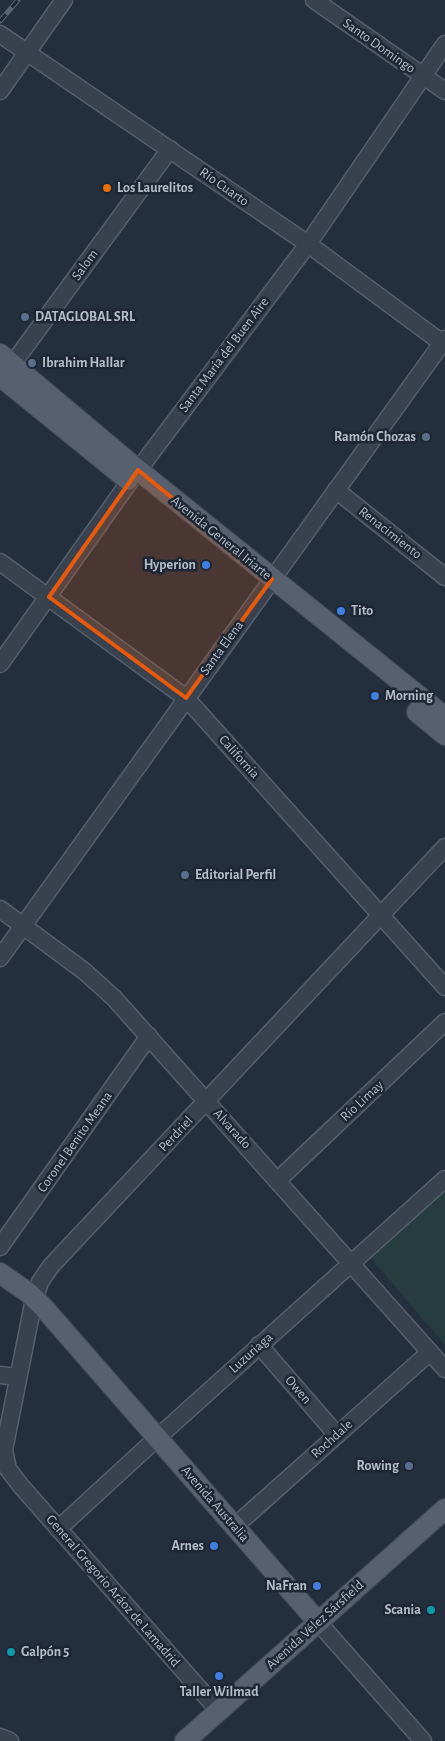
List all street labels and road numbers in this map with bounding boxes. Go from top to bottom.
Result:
street label: Santo Domingo [340,16,418,76]
street label: Río Cuarto [197,165,251,209]
street label: Salom [69,247,101,283]
street label: Santa María del Buen Aire [176,295,272,415]
street label: Avenida General Iriarte [168,493,274,583]
street label: Renacimiento [356,504,424,562]
street label: Santa Elena [198,618,247,678]
street label: California [216,733,262,782]
street label: Río Limay [338,1078,386,1124]
street label: Coronel Benito Meana [35,1089,115,1195]
street label: Alvarado [211,1106,254,1152]
street label: Perdriel [156,1114,196,1154]
street label: Luzuriaga [227,1330,276,1376]
street label: Owen [282,1373,314,1407]
street label: Rochdale [309,1417,355,1461]
street label: Avenida Australia [178,1463,252,1545]
street label: General Gregorio Aráoz de Lamadrid [43,1512,183,1670]
street label: Avenida Vélez Sársfield [264,1578,366,1672]

